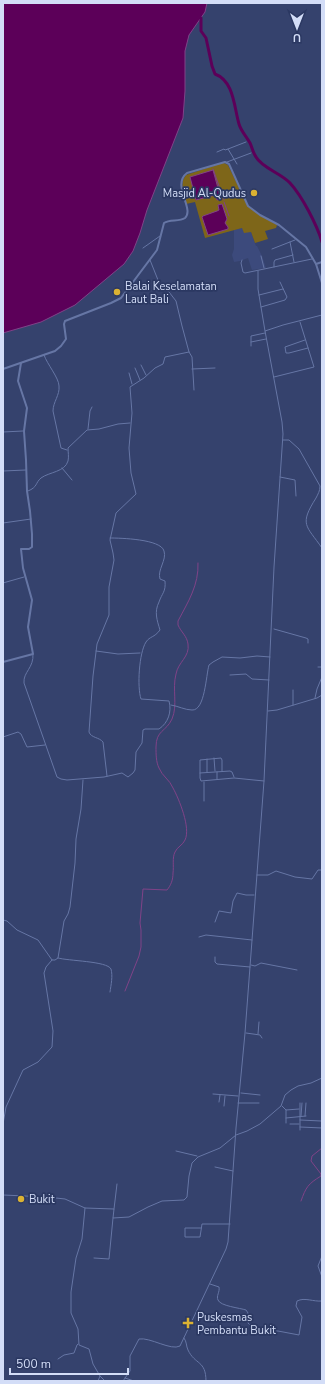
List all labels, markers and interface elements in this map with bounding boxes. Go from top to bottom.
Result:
north arrow [277,8,317,48]
text: U [293,30,301,45]
place label: Masjid Al-Qudus [163,186,246,201]
marker: Masjid Al-Qudus [249,188,259,198]
place label: Balai Keselamatan Laut Bali [125,279,217,307]
marker: Balai Keselamatan Laut Bali [112,287,122,297]
place label: Bukit [29,1192,55,1207]
marker: Bukit [16,1194,26,1204]
place label: Puskesmas Pembantu Bukit [197,1310,276,1338]
marker: Puskesmas Pembantu Bukit [182,1317,194,1329]
scale bar [10,1350,128,1376]
text: 500 m [16,1356,51,1372]

